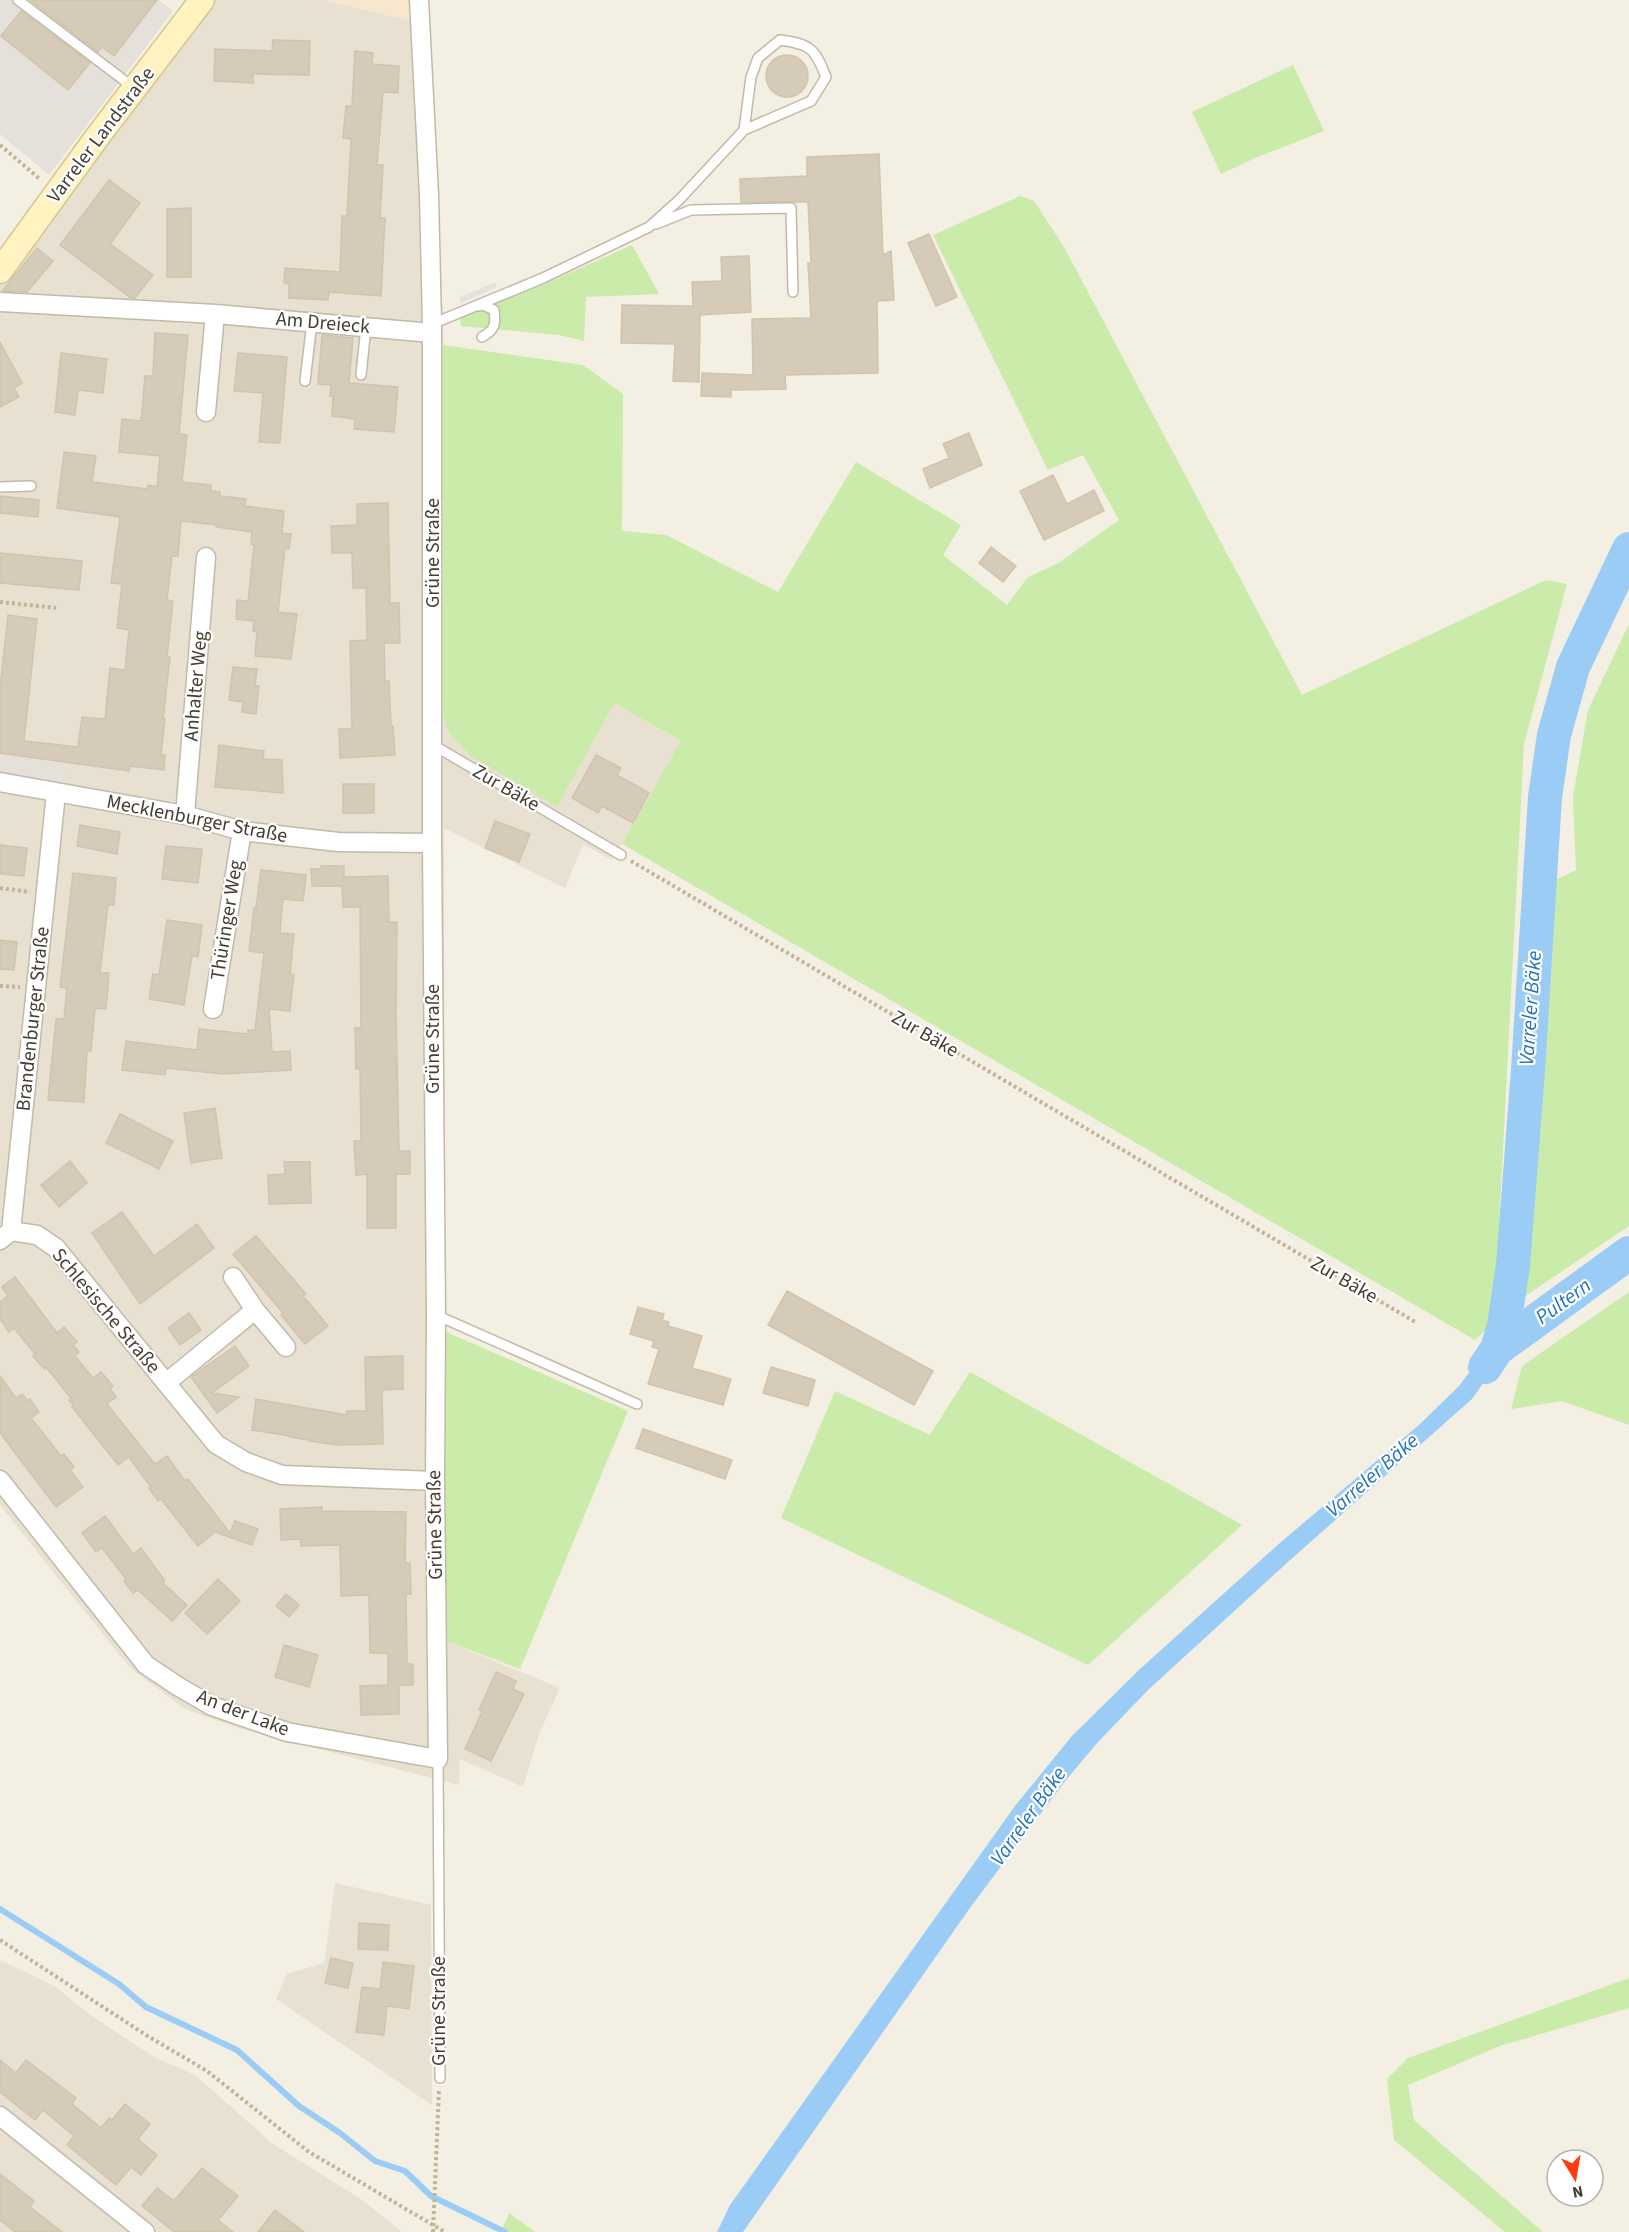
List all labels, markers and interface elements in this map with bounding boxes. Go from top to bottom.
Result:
street label: Varreler Landstraße [40,61,162,209]
street label: Am Dreieck [275,305,371,341]
street label: Grüne Straße [419,498,447,608]
street label: Anhalter Weg [177,630,215,742]
street label: Zur Bäke [467,758,545,819]
street label: Mecklenburger Straße [104,788,290,850]
street label: Thüringer Weg [204,858,250,982]
street label: Brandenburger Straße [9,925,57,1113]
water label: Varreler Bäke [1511,950,1549,1066]
street label: Grüne Straße [419,984,447,1094]
street label: Zur Bäke [886,1004,964,1065]
street label: Schlesische Straße [45,1242,167,1380]
street label: Zur Bäke [1305,1250,1383,1311]
water label: Pultern [1529,1270,1597,1332]
water label: Varreler Bäke [1319,1426,1425,1524]
street label: Grüne Straße [420,1470,450,1580]
street label: An der Lake [193,1683,293,1743]
water label: Varreler Bäke [983,1760,1073,1872]
street label: Grüne Straße [425,1956,453,2066]
north arrow [1545,2148,1605,2208]
text: N [1570,2180,1585,2204]

